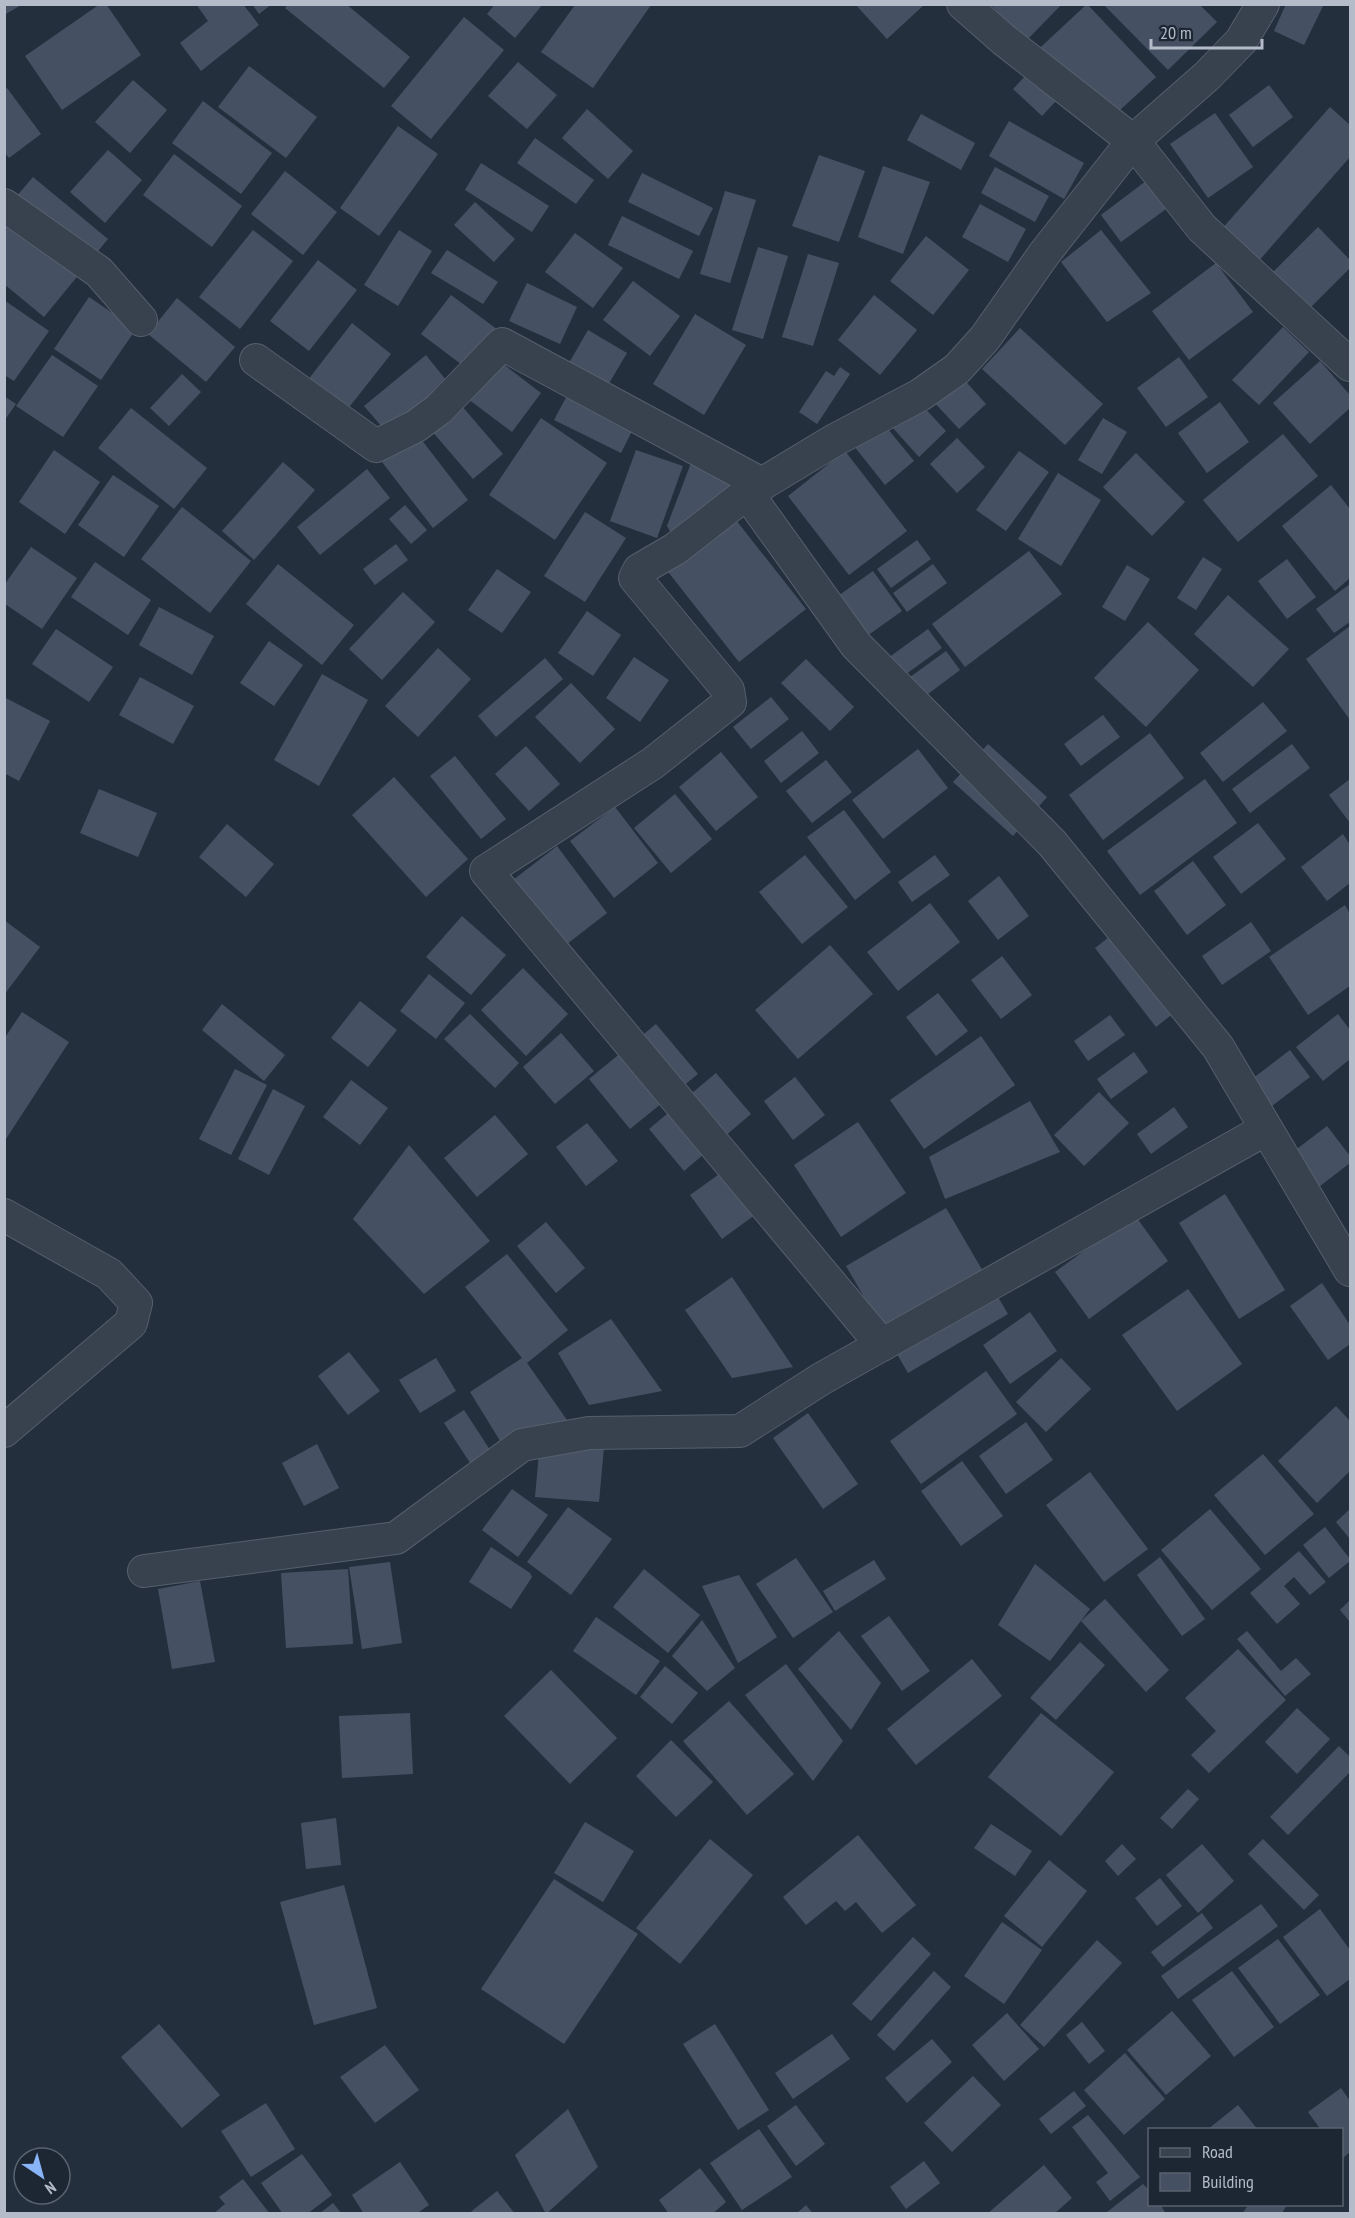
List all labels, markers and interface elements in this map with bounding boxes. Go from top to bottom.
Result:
scale bar [1151,12,1262,50]
text: 20 m [1160,21,1192,44]
legend [1148,2128,1343,2206]
text: Road [1202,2140,1233,2163]
north arrow [12,2146,72,2206]
text: Building [1202,2170,1254,2193]
text: N [41,2178,60,2199]

